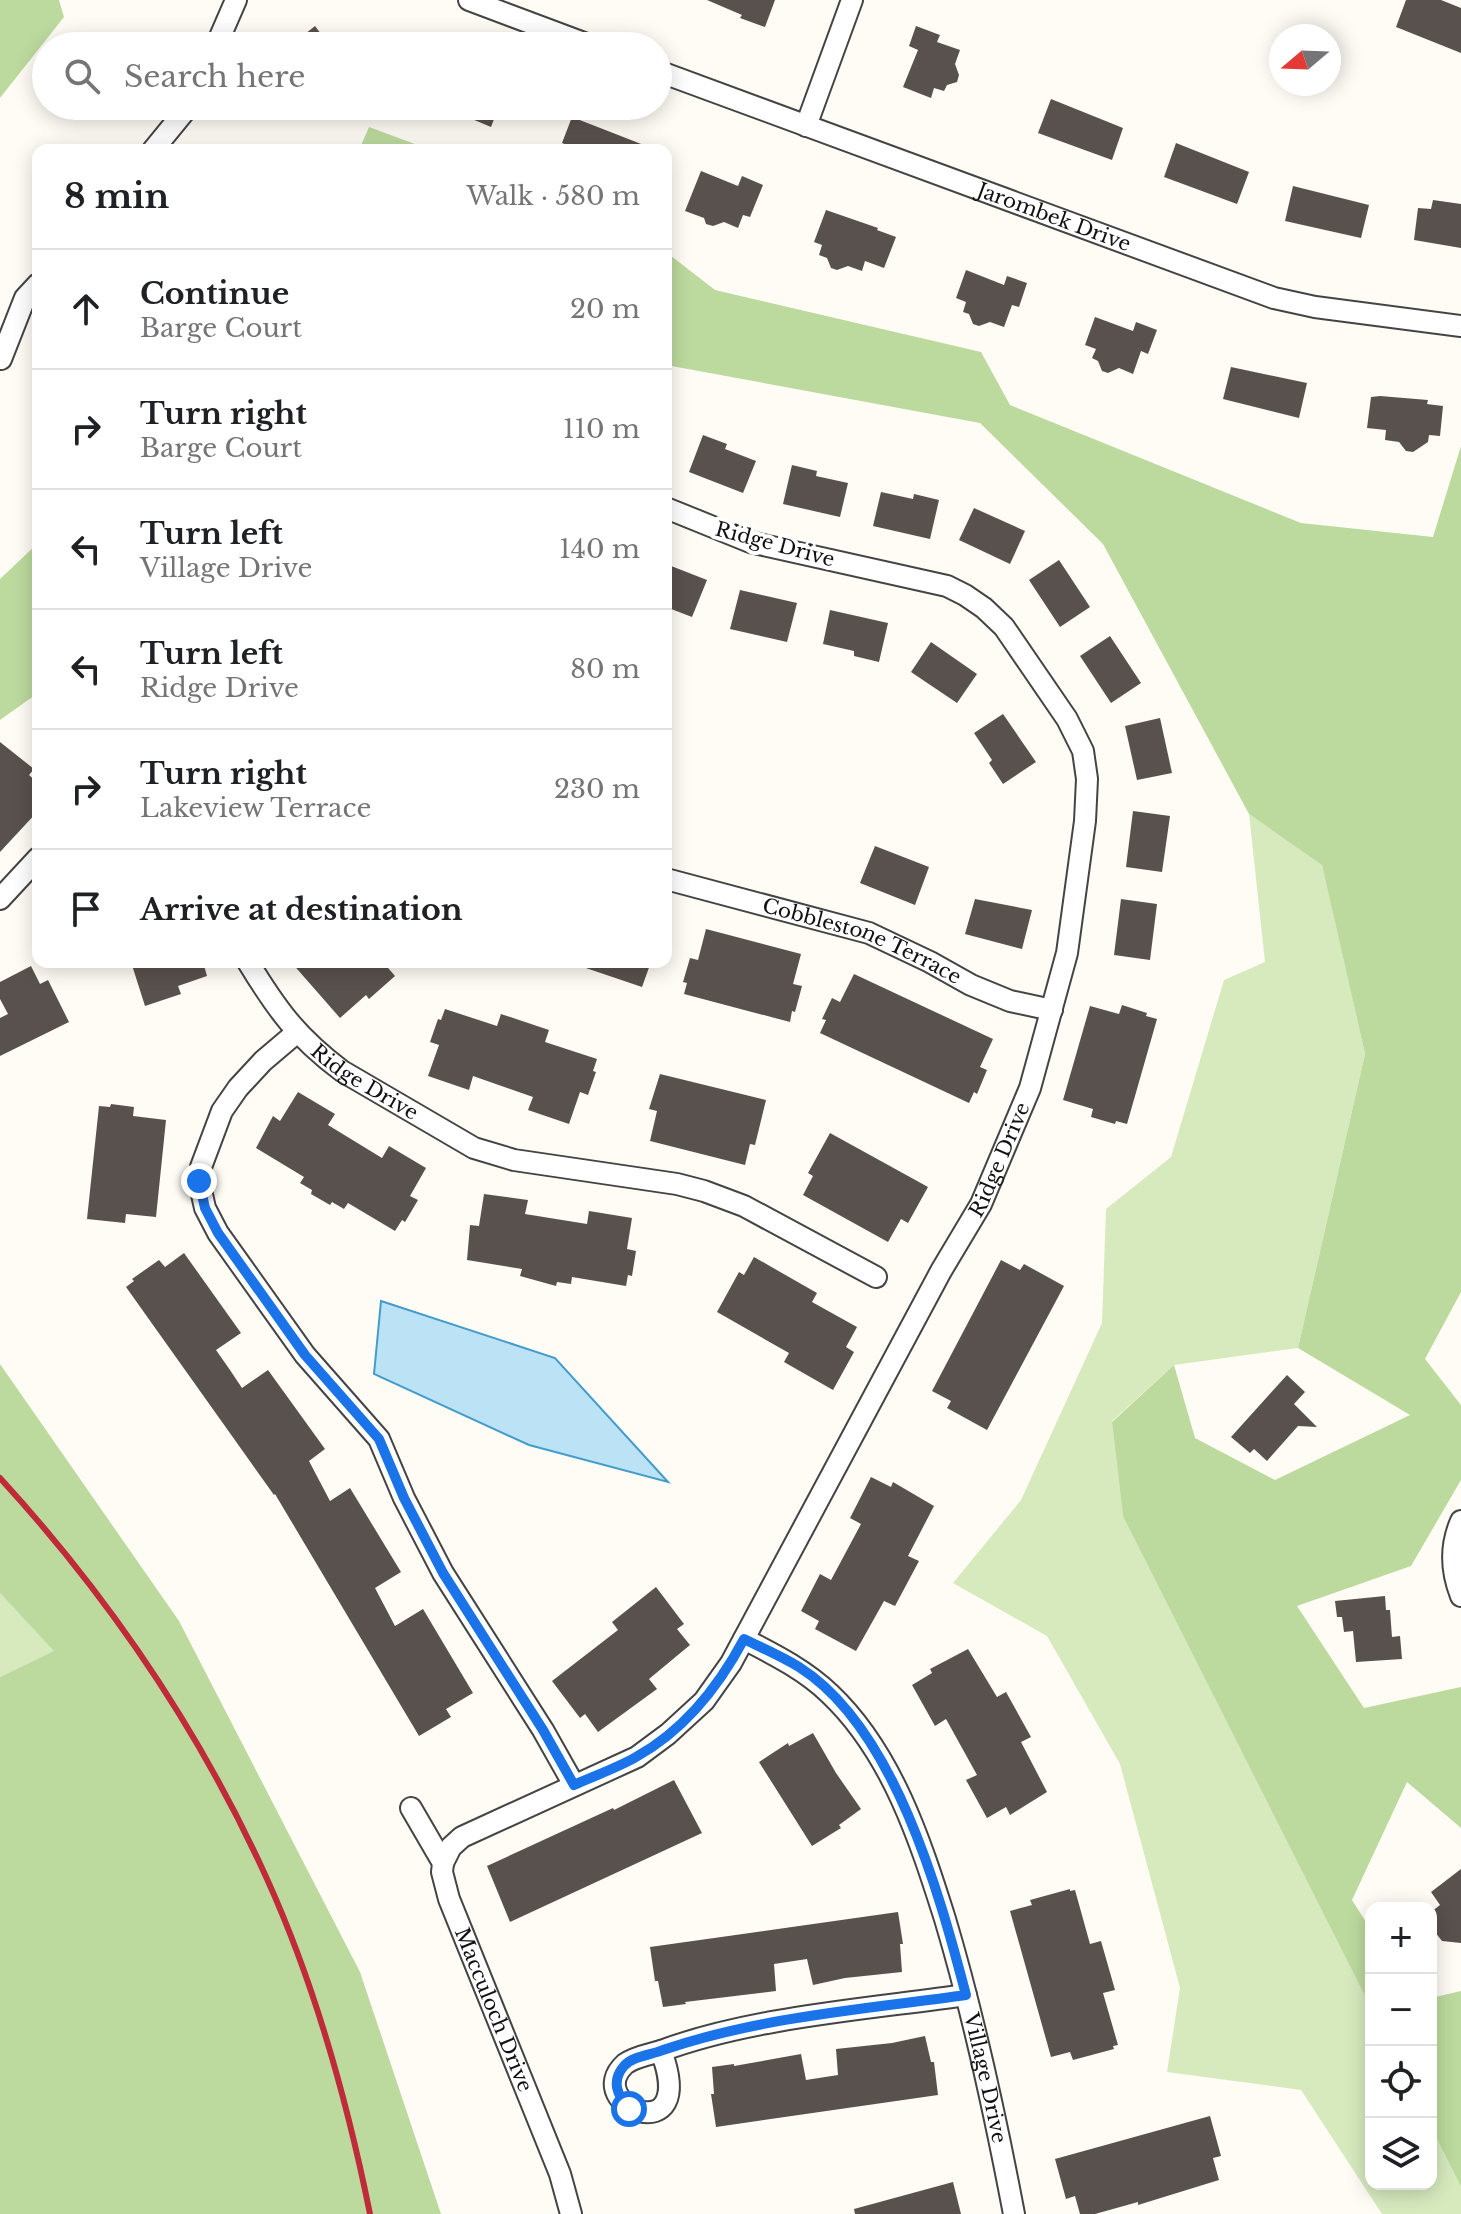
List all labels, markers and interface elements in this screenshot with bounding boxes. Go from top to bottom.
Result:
north arrow [1269,24,1341,96]
search box [32,32,672,120]
icon: search [60,54,104,98]
text: Search here [124,58,305,95]
text: 8 min [64,175,169,217]
street label: Jarombek Drive [971,177,1134,256]
text: Walk · 580 m [466,180,640,212]
text: Continue [140,275,289,312]
icon: ahead [64,287,108,331]
text: 20 m [570,293,640,325]
text: Barge Court [140,312,302,344]
text: Turn right [140,395,307,432]
icon: right [64,407,108,451]
text: 110 m [563,413,640,445]
text: Barge Court [140,432,302,464]
text: Turn left [140,515,283,552]
street label: Ridge Drive [713,517,837,571]
icon: left [64,527,108,571]
text: 140 m [559,533,640,565]
text: Village Drive [140,552,312,584]
text: Turn left [140,635,283,672]
icon: left [64,647,108,691]
text: 80 m [570,653,640,685]
text: Ridge Drive [140,672,299,704]
text: Turn right [140,755,307,792]
icon: right [64,767,108,811]
text: 230 m [554,773,640,805]
text: Lakeview Terrace [140,792,371,824]
icon: arrive [64,887,108,931]
text: Arrive at destination [140,891,463,928]
street label: Cobblestone Terrace [760,893,966,989]
street label: Ridge Drive [306,1039,422,1125]
street label: Ridge Drive [964,1099,1035,1221]
route end [181,1163,217,1199]
map controls [1365,1902,1437,2190]
button: + [1365,1902,1437,1974]
street label: Macculoch Drive [450,1924,538,2095]
button: − [1365,1974,1437,2046]
street label: Village Drive [959,2009,1012,2145]
button: locate [1365,2046,1437,2118]
route start [611,2091,647,2127]
button: layers [1365,2118,1437,2190]

